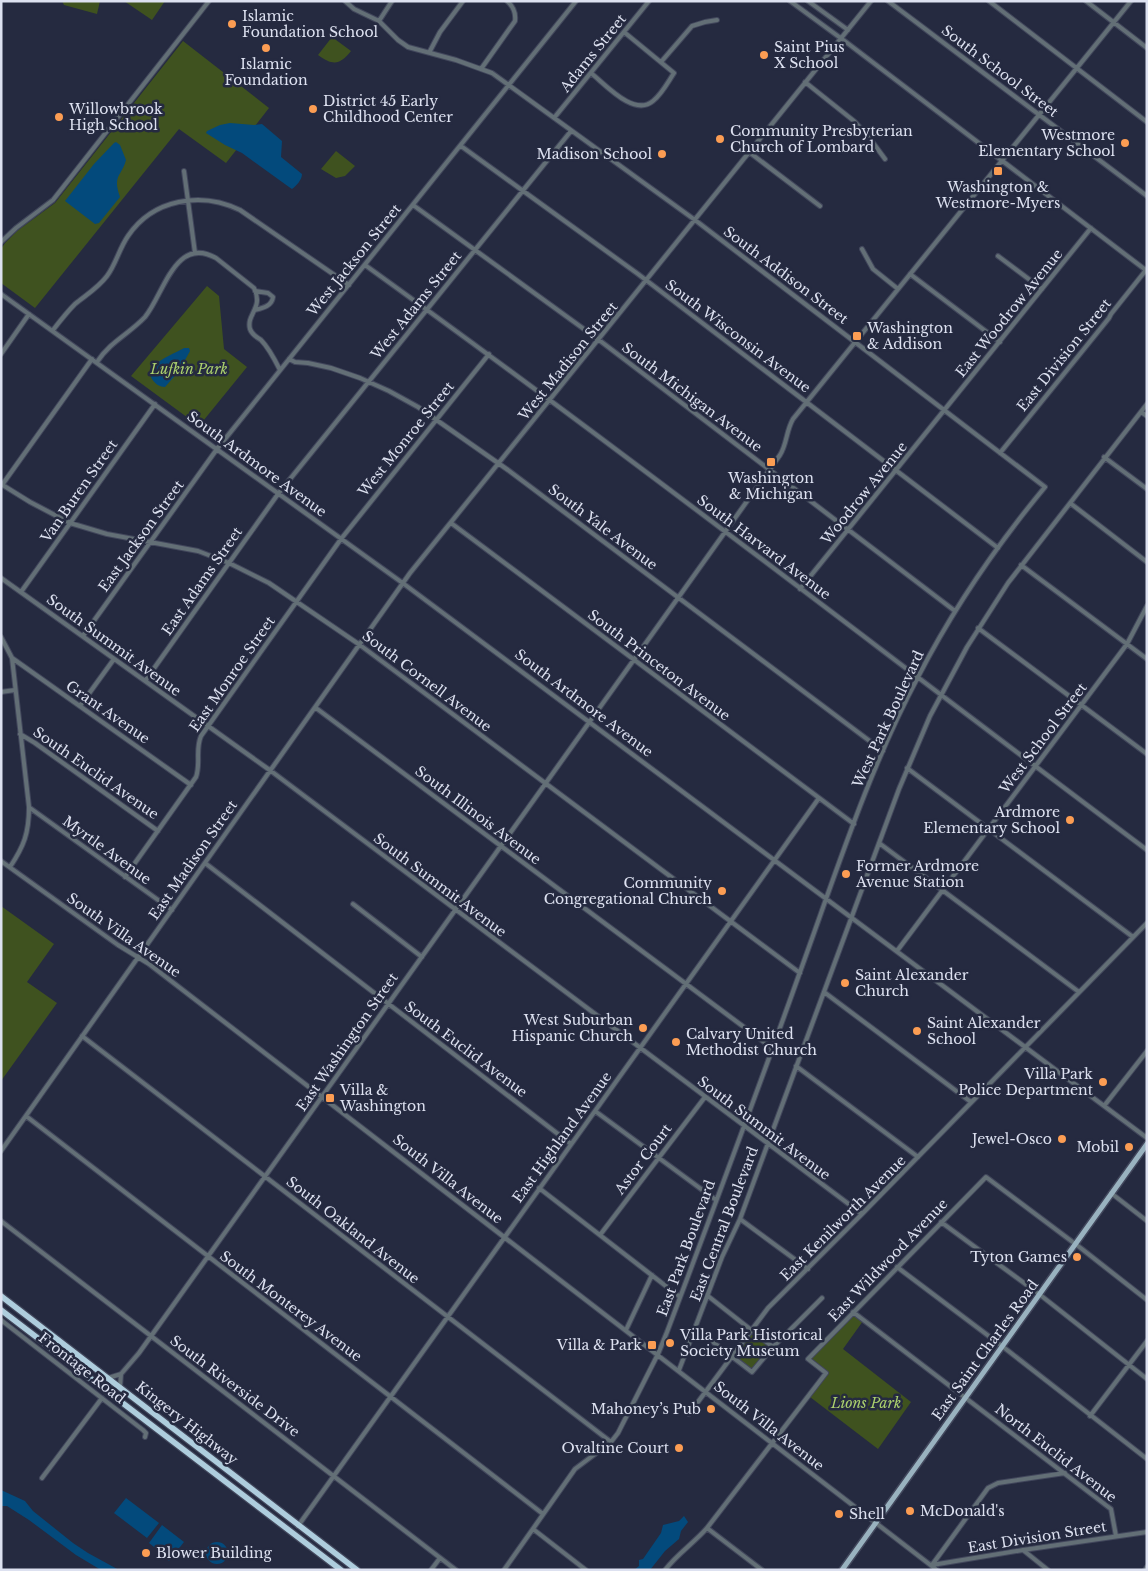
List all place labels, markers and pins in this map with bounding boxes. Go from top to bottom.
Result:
place label: Islamic Foundation School [242,7,379,41]
marker: Islamic Foundation School [226,18,238,30]
place label: Saint Pius X School [774,38,845,72]
marker: Islamic Foundation [260,42,272,54]
marker: Saint Pius X School [758,49,770,61]
place label: Islamic Foundation [224,55,308,89]
place label: District 45 Early Childhood Center [323,92,453,126]
place label: Willowbrook High School [68,100,163,134]
marker: District 45 Early Childhood Center [307,103,319,115]
marker: Willowbrook High School [53,111,65,123]
place label: Community Presbyterian Church of Lombard [730,122,913,156]
place label: Westmore Elementary School [978,126,1115,160]
marker: Community Presbyterian Church of Lombard [714,133,726,145]
marker: Westmore Elementary School [1119,137,1131,149]
place label: Madison School [537,145,652,163]
marker: Madison School [656,148,668,160]
marker: Washington & Westmore-Myers [992,165,1004,177]
place label: Washington & Westmore-Myers [935,178,1060,212]
place label: Washington & Addison [866,319,953,353]
marker: Washington & Addison [851,330,863,342]
marker: Washington & Michigan [765,456,777,468]
place label: Washington & Michigan [727,469,814,503]
place label: Ardmore Elementary School [923,803,1060,837]
marker: Ardmore Elementary School [1064,814,1076,826]
place label: Former Ardmore Avenue Station [855,857,979,891]
marker: Former Ardmore Avenue Station [840,868,852,880]
place label: Community Congregational Church [544,874,712,908]
marker: Community Congregational Church [716,885,728,897]
place label: Saint Alexander Church [855,966,969,1000]
marker: Saint Alexander Church [839,977,851,989]
place label: West Suburban Hispanic Church [512,1011,633,1045]
place label: Saint Alexander School [927,1014,1041,1048]
marker: West Suburban Hispanic Church [637,1022,649,1034]
place label: Calvary United Methodist Church [686,1025,817,1059]
marker: Saint Alexander School [911,1025,923,1037]
marker: Calvary United Methodist Church [670,1036,682,1048]
place label: Villa Park Police Department [958,1065,1094,1099]
marker: Villa Park Police Department [1097,1076,1109,1088]
place label: Villa & Washington [339,1081,426,1115]
marker: Villa & Washington [324,1092,336,1104]
place label: Jewel-Osco [970,1130,1052,1148]
marker: Jewel-Osco [1056,1133,1068,1145]
place label: Mobil [1076,1138,1119,1156]
marker: Mobil [1123,1141,1135,1153]
place label: Tyton Games [970,1248,1067,1266]
marker: Tyton Games [1071,1251,1083,1263]
place label: Villa Park Historical Society Museum [679,1326,823,1360]
place label: Villa & Park [556,1336,642,1354]
marker: Villa Park Historical Society Museum [664,1337,676,1349]
marker: Villa & Park [646,1339,658,1351]
place label: Mahoney’s Pub [591,1400,701,1418]
marker: Mahoney’s Pub [705,1403,717,1415]
place label: Ovaltine Court [562,1439,670,1457]
marker: Ovaltine Court [673,1442,685,1454]
place label: McDonald's [920,1502,1005,1520]
place label: Shell [849,1505,885,1523]
marker: McDonald's [904,1505,916,1517]
marker: Shell [833,1508,845,1520]
place label: Blower Building [156,1544,272,1562]
marker: Blower Building [140,1547,152,1559]

